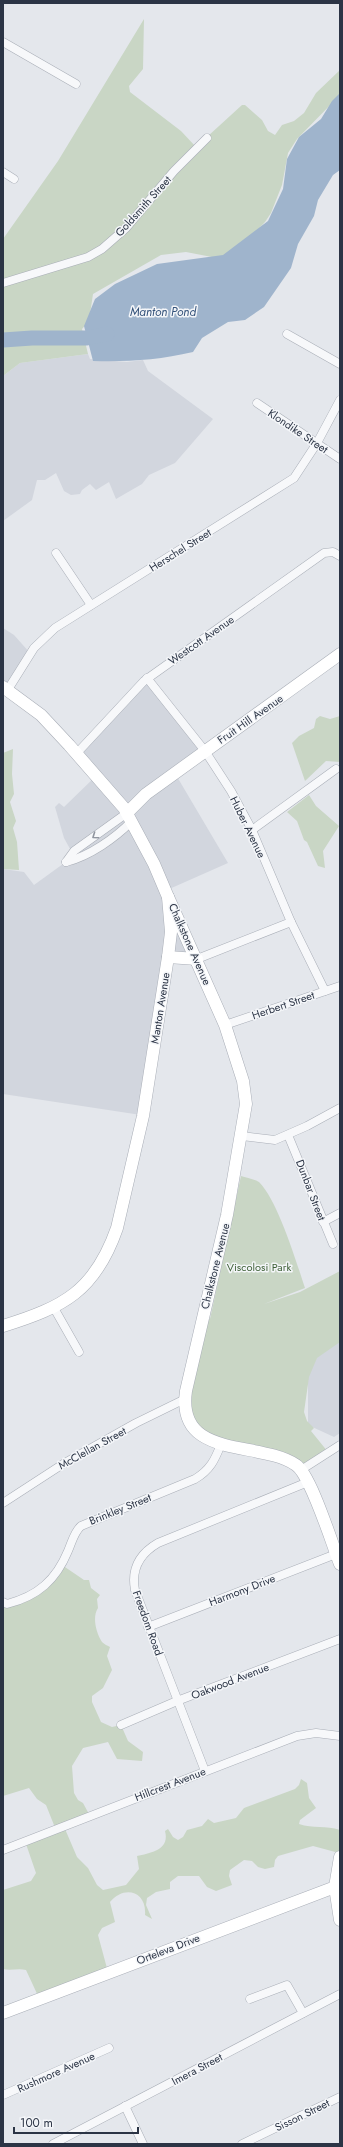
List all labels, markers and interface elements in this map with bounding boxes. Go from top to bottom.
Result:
street label: Goldsmith Street [111,172,175,240]
water label: Manton Pond [130,303,197,321]
street label: Klondike Street [265,405,332,457]
street label: Herschel Street [146,524,214,575]
street label: Westcott Avenue [165,611,237,669]
street label: Fruit Hill Avenue [214,690,286,748]
street label: Huber Avenue [226,793,270,861]
one-way arrow [93,831,100,838]
street label: Chalkstone Avenue [165,901,215,988]
street label: Manton Avenue [146,971,174,1045]
street label: Herbert Street [250,987,317,1023]
street label: Dunbar Street [292,1157,330,1223]
street label: Chalkstone Avenue [197,1221,233,1311]
park label: Viscolosi Park [227,1259,291,1275]
street label: McClellan Street [55,1423,129,1473]
street label: Brinkley Street [86,1489,154,1529]
street label: Harmony Drive [207,1570,278,1610]
street label: Freedom Road [129,1588,167,1658]
street label: Oakwood Avenue [189,1659,272,1703]
street label: Hillcrest Avenue [132,1763,208,1805]
street label: Orteleva Drive [134,1929,202,1968]
street label: Rushmore Avenue [15,2048,98,2096]
street label: Imera Street [169,2049,226,2089]
street label: Sisson Street [272,2095,332,2135]
scale bar [14,2109,138,2135]
text: 100 m [20,2114,53,2132]

